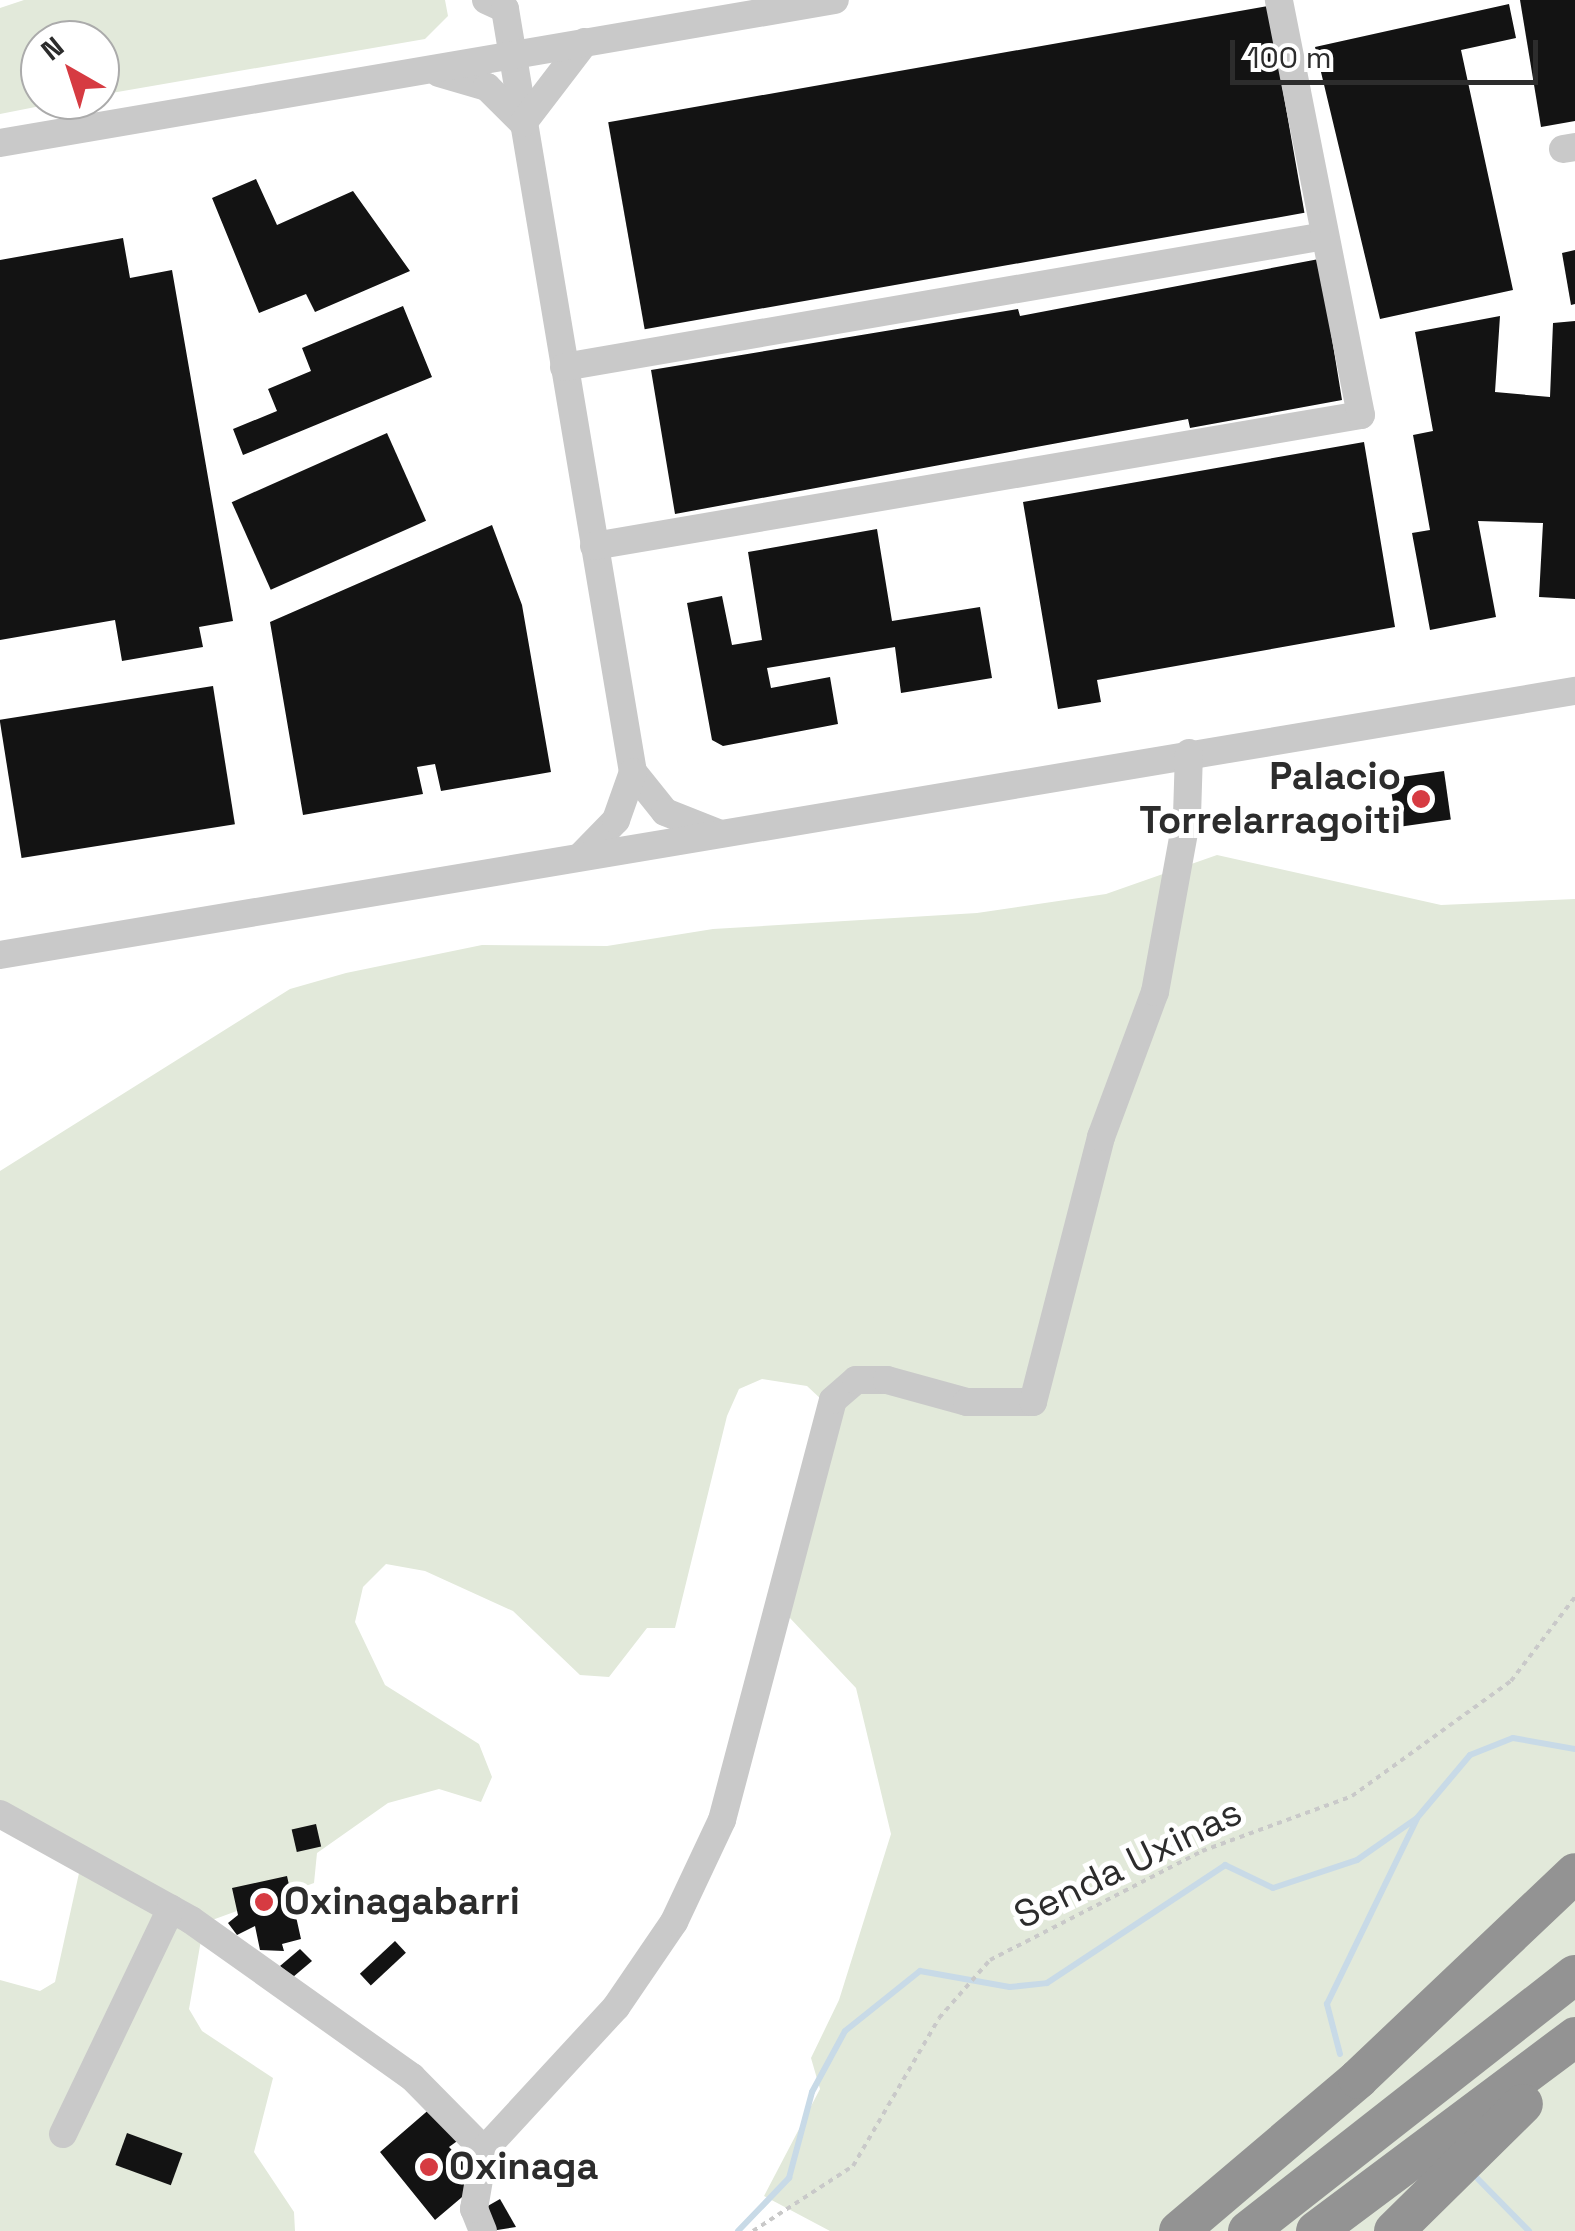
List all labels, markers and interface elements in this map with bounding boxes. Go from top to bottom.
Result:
north arrow [20,20,120,120]
scale bar [1235,20,1542,82]
text: N [34,28,71,68]
text: 100 m [1247,38,1332,77]
place label: Palacio Torrelarragoiti [1139,754,1401,844]
marker: Palacio Torrelarragoiti [1410,788,1432,810]
street label: Senda Uxinas [1007,1789,1249,1939]
place label: Oxinagabarri [284,1879,520,1925]
marker: Oxinagabarri [253,1891,275,1913]
place label: Oxinaga [449,2144,598,2190]
marker: Oxinaga [418,2156,440,2178]

